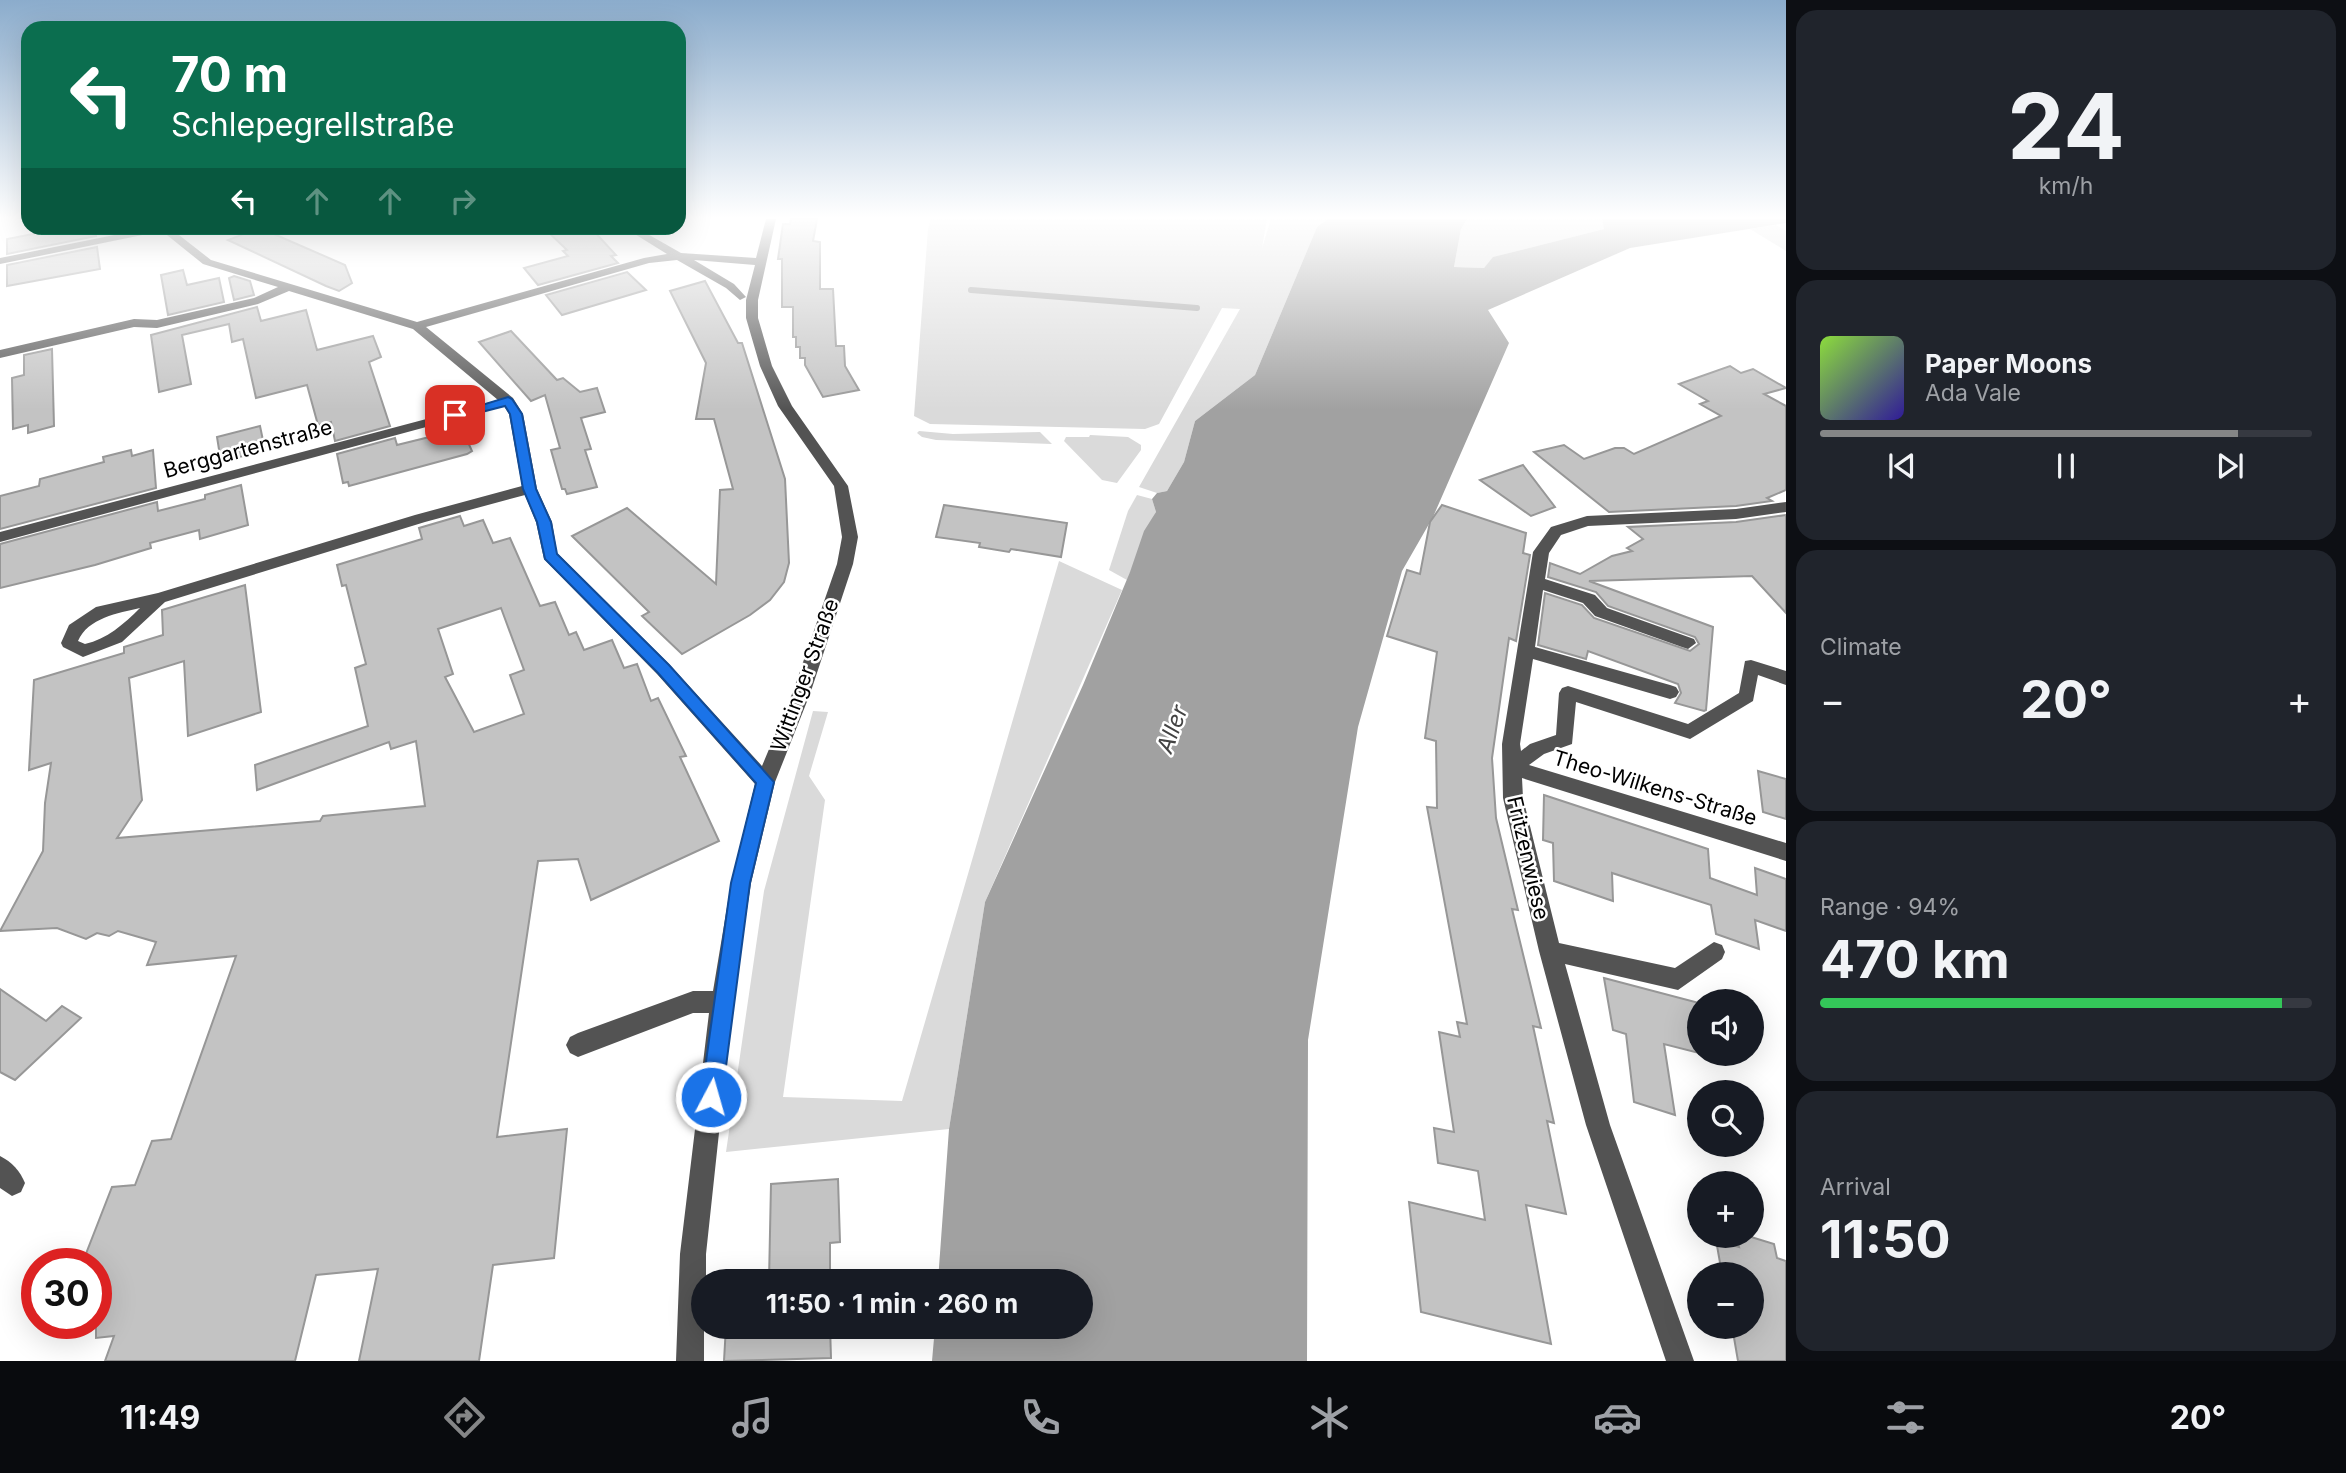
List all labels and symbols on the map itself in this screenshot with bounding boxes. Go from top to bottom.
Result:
pin [425,385,485,445]
street label: Berggartenstraße [161,414,335,483]
street label: Wittinger Straße [765,595,844,755]
water label: Aller [1150,700,1194,758]
street label: Theo-Wilkens-Straße [1550,745,1760,830]
street label: Fritzenwiese [1502,794,1555,922]
position arrow [674,1060,748,1134]
speed limit sign: 30 [21,1248,112,1339]

